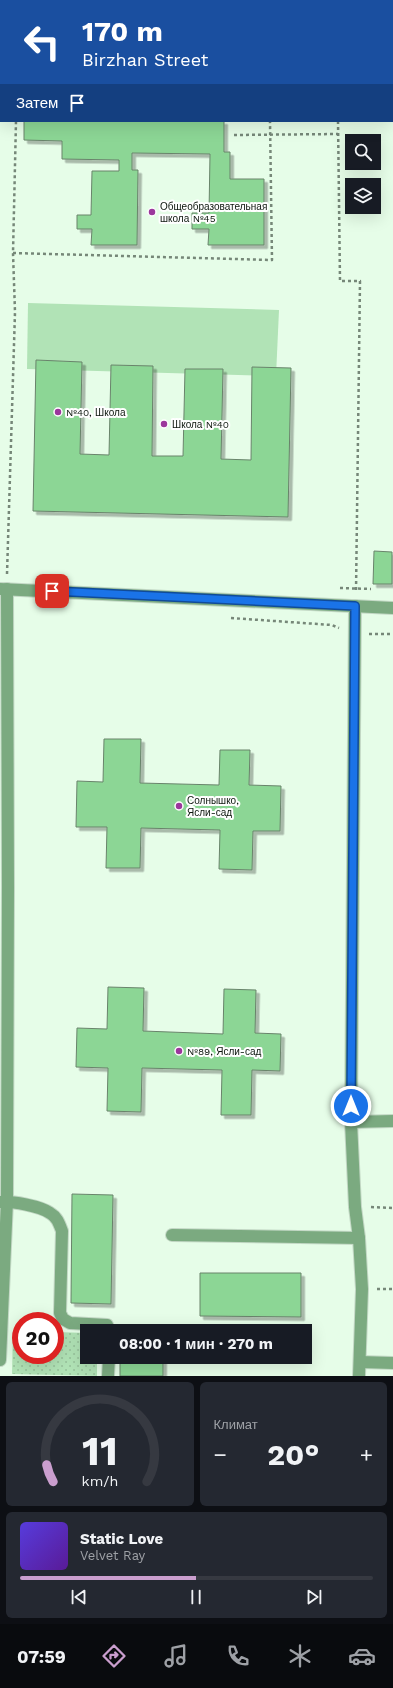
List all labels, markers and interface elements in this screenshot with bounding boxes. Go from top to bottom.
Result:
text: 170 m [82,15,163,48]
icon: left [16,16,68,68]
text: Birzhan Street [82,49,208,70]
icon: arrive [66,92,88,114]
text: Затем [16,94,58,112]
map controls [345,134,381,214]
button: search [345,134,381,170]
button: layers [345,178,381,214]
place label: Общеобразовательная школа №45 [160,201,267,224]
marker: Общеобразовательная школа №45 [147,207,157,217]
marker: №40, Школа [53,407,63,417]
place label: №40, Школа [66,407,126,418]
marker: Школа №40 [159,419,169,429]
place label: Школа №40 [172,419,229,430]
pin [35,574,69,608]
icon: arrive [41,580,63,602]
place label: Солнышко, Ясли-сад [187,795,239,818]
marker: Солнышко, Ясли-сад [174,801,184,811]
marker: №89, Ясли-сад [174,1046,184,1056]
place label: №89, Ясли-сад [187,1046,262,1057]
position arrow [330,1085,372,1127]
speed limit sign: 20 [12,1312,64,1364]
text: 08:00 · 1 мин · 270 m [119,1335,273,1353]
text: Климат [214,1417,258,1432]
text: 11 [82,1426,118,1475]
text: 20° [267,1437,319,1472]
text: − [214,1442,227,1467]
text: + [360,1442,373,1467]
text: km/h [81,1473,118,1489]
text: Static Love [80,1530,163,1548]
text: Velvet Ray [80,1548,145,1563]
icon: previous [68,1586,90,1608]
icon: pause [185,1586,207,1608]
icon: next [303,1586,325,1608]
icon: directions [100,1642,128,1670]
icon: music [162,1642,190,1670]
icon: phone [224,1642,252,1670]
icon: climate [286,1642,314,1670]
icon: car [348,1642,376,1670]
text: 07:59 [17,1646,66,1667]

